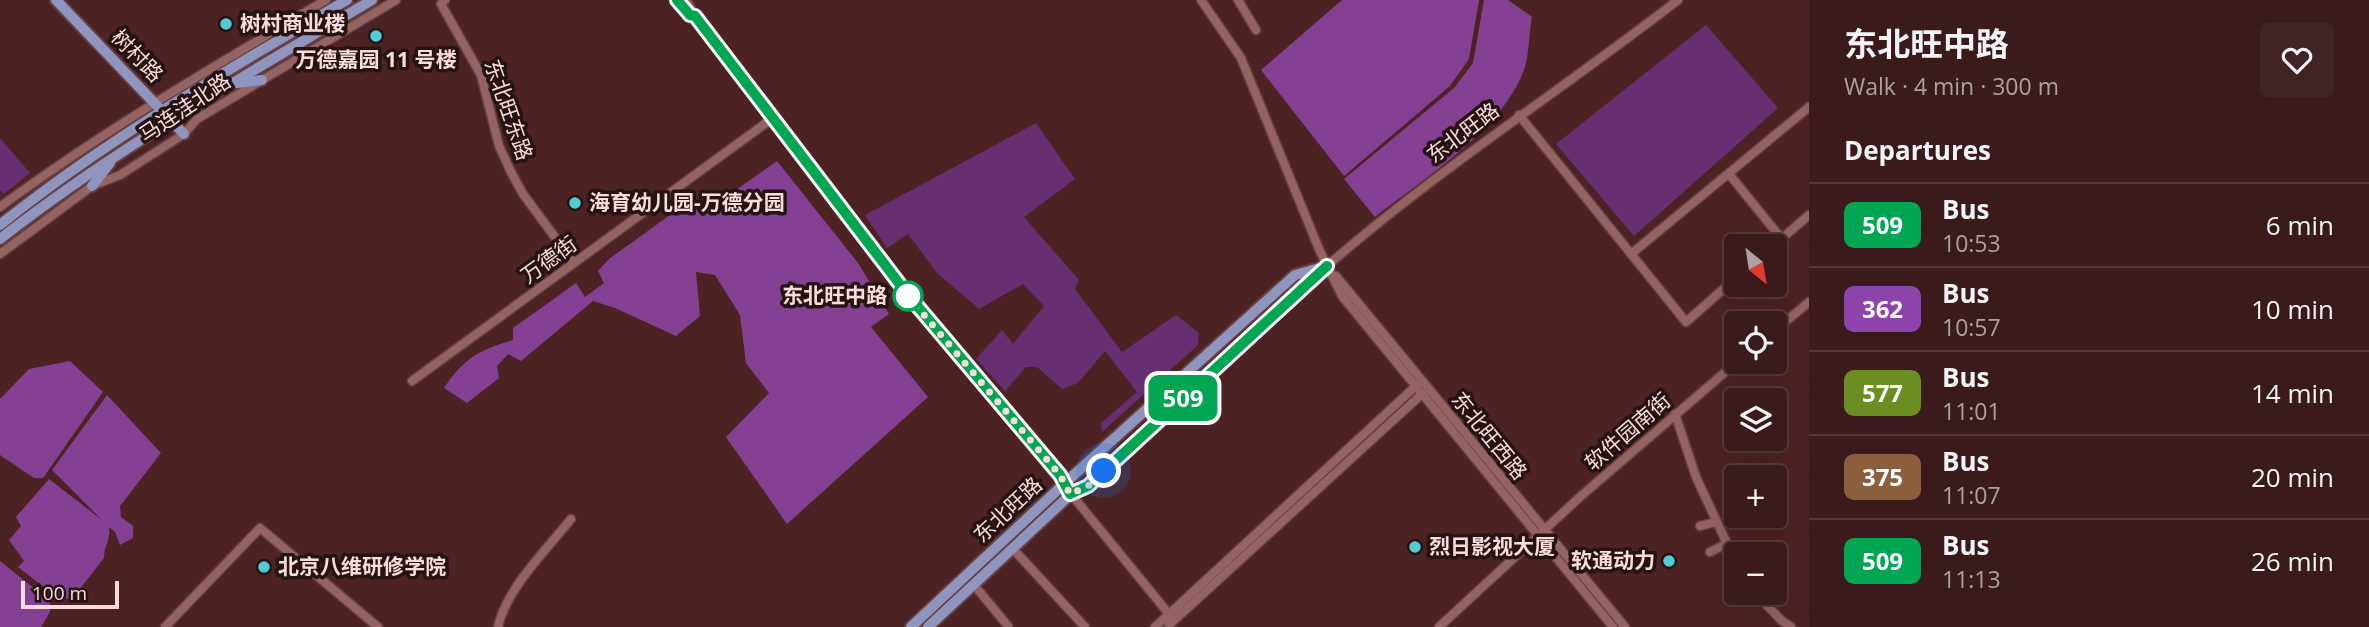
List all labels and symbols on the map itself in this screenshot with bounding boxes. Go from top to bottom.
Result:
place label: 树村商业楼 [240,9,345,37]
marker: 树村商业楼 [218,16,234,32]
street label: 树村路 [106,23,170,88]
marker: 万德嘉园 11 号楼 [368,28,384,44]
place label: 万德嘉园 11 号楼 [296,45,456,73]
street label: 东北旺东路 [479,55,539,164]
street label: 马连洼北路 [133,66,236,148]
street label: 东北旺路 [1420,96,1504,169]
place label: 海育幼儿园-万德分园 [589,188,785,216]
marker: 海育幼儿园-万德分园 [567,195,583,211]
street label: 万德街 [515,229,582,289]
north arrow [1724,234,1787,298]
place label: 东北旺中路 [782,281,887,309]
marker: 东北旺中路 [893,281,923,311]
line badge: 509 [1143,375,1223,421]
street label: 东北旺西路 [1446,386,1534,485]
street label: 软件园南街 [1579,386,1676,476]
your location [1086,453,1121,488]
street label: 东北旺路 [967,470,1048,548]
place label: 烈日影视大厦 [1429,532,1555,560]
marker: 烈日影视大厦 [1407,539,1423,555]
place label: 软通动力 [1571,546,1655,574]
place label: 北京八维研修学院 [278,552,446,580]
marker: 软通动力 [1661,553,1677,569]
marker: 北京八维研修学院 [256,559,272,575]
scale bar [21,578,119,610]

